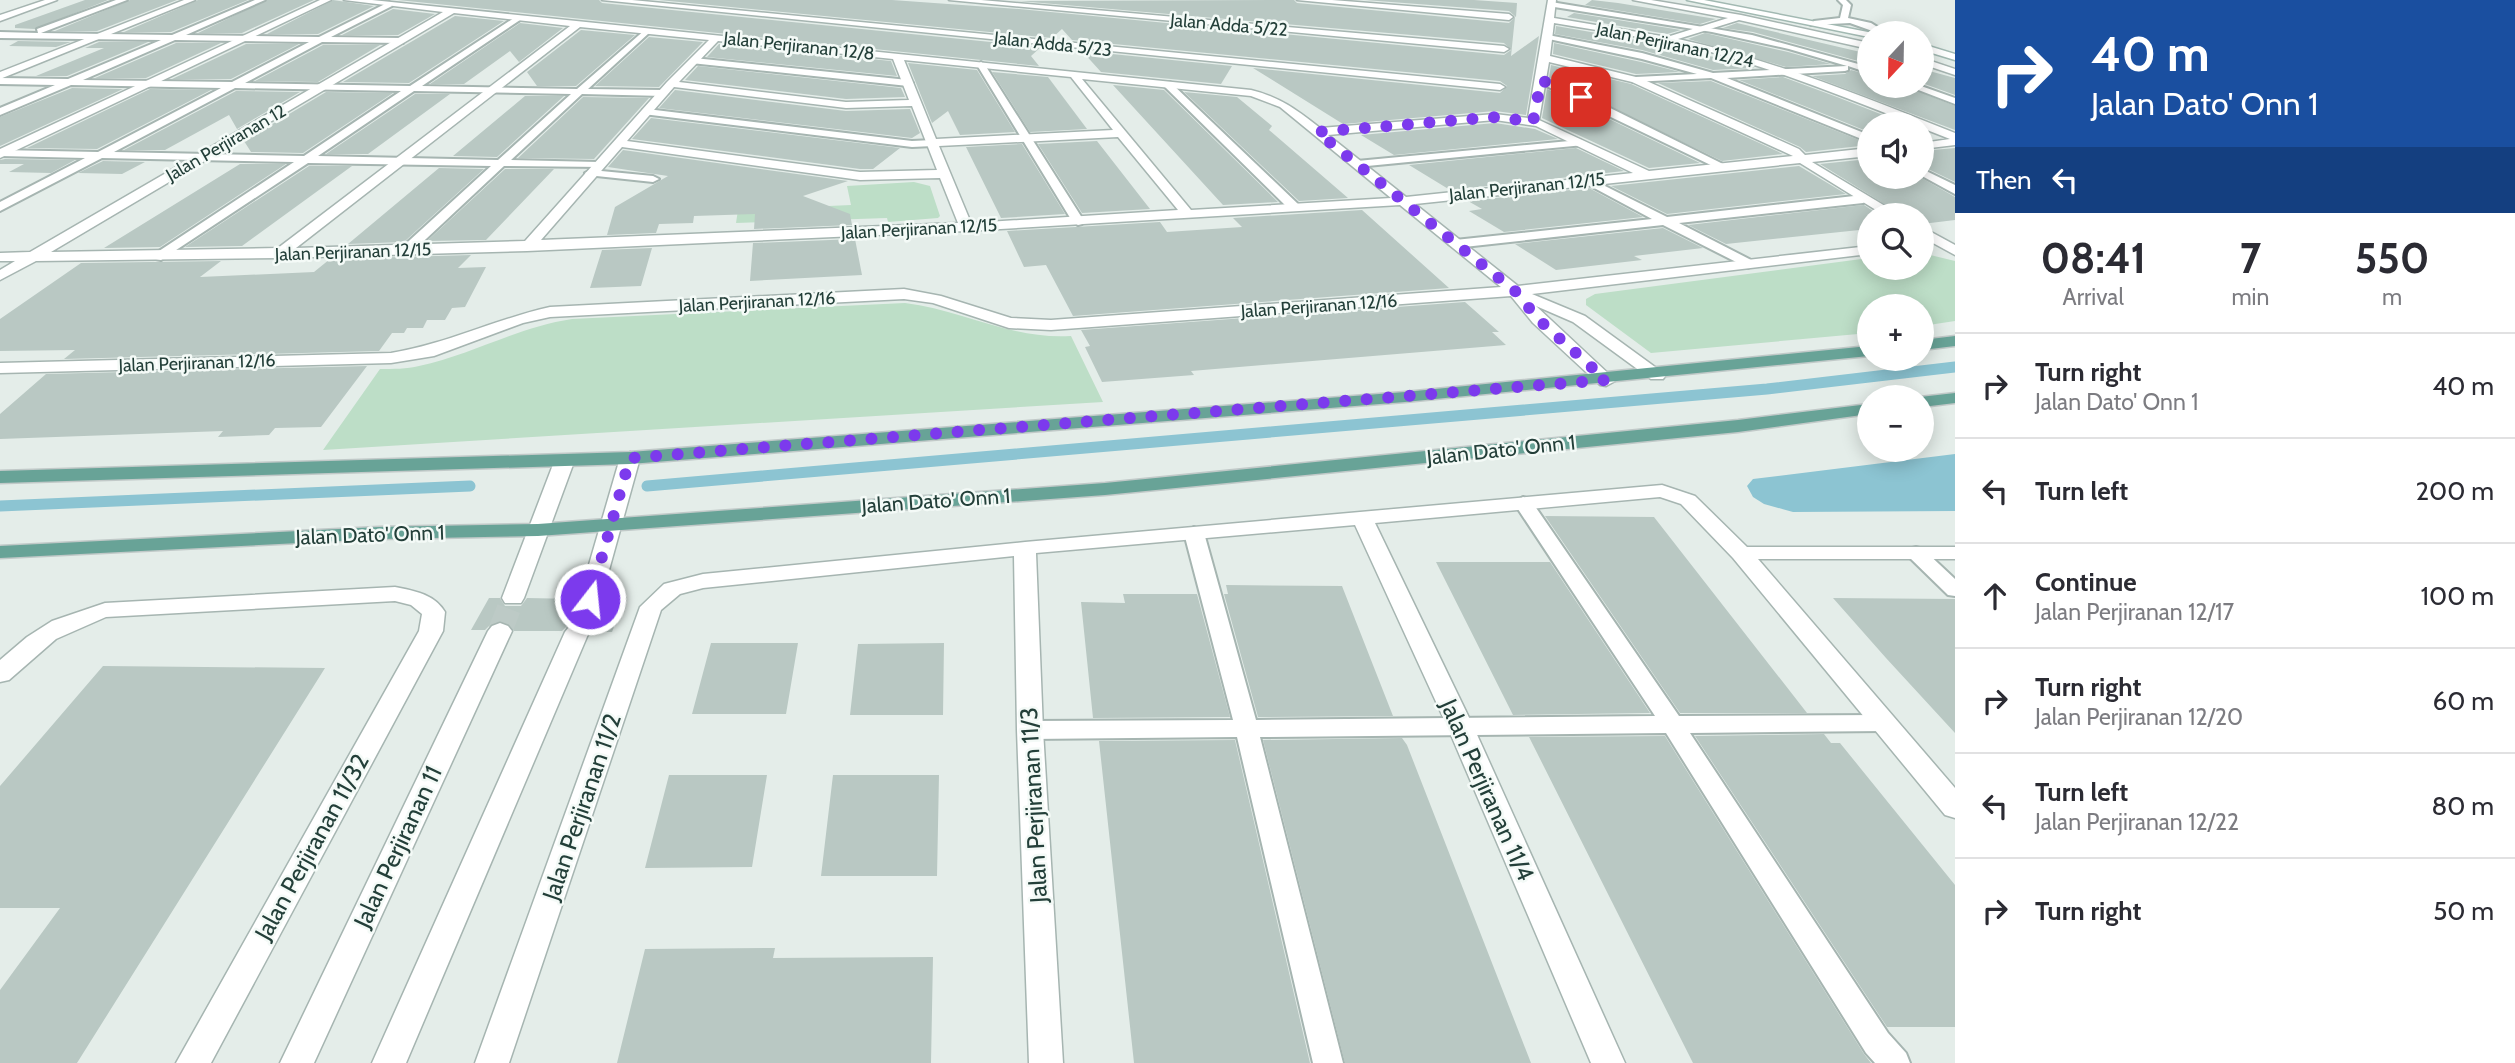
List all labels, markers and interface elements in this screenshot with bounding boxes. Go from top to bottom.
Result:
street label: Jalan Adda 5/22 [1168,9,1289,41]
street label: Jalan Perjiranan 12/24 [1593,17,1756,72]
north arrow [1857,21,1934,98]
map controls [1857,21,1934,462]
text: 40 m [2091,24,2210,83]
street label: Jalan Perjiranan 12/8 [721,27,876,65]
street label: Jalan Adda 5/23 [992,27,1113,61]
icon: right [1976,28,2067,119]
pin [1551,67,1611,127]
icon: arrive [1562,78,1600,116]
text: Jalan Dato' Onn 1 [2091,84,2318,123]
street label: Jalan Perjiranan 12 [161,100,290,187]
button: sound [1857,112,1934,189]
icon: left [2046,161,2084,199]
text: Then [1976,164,2032,196]
street label: Jalan Perjiranan 12/15 [1447,168,1606,206]
button: search [1857,203,1934,280]
street label: Jalan Perjiranan 12/15 [839,214,998,244]
text: 08:41 [2040,232,2146,284]
text: 7 [2240,232,2261,284]
text: 550 [2355,232,2430,284]
street label: Jalan Perjiranan 12/15 [273,238,432,266]
text: Arrival [2063,283,2124,311]
text: min [2231,283,2269,311]
text: m [2382,283,2402,311]
street label: Jalan Perjiranan 12/16 [677,287,836,317]
street label: Jalan Perjiranan 12/16 [1239,290,1398,323]
button: + [1857,294,1934,371]
street label: Jalan Perjiranan 12/16 [117,349,276,377]
text: Turn right [2035,356,2141,388]
icon: right [1976,367,2014,405]
text: 40 m [2432,370,2494,402]
button: − [1857,385,1934,462]
text: Jalan Dato' Onn 1 [2035,388,2198,416]
street label: Jalan Dato' Onn 1 [1424,429,1576,470]
icon: left [1976,472,2014,510]
text: Turn left [2035,475,2128,507]
text: 200 m [2415,475,2494,507]
street label: Jalan Dato' Onn 1 [860,483,1011,518]
street label: Jalan Dato' Onn 1 [294,519,445,550]
position arrow [553,562,627,636]
text: Continue [2035,566,2137,598]
icon: ahead [1976,577,2014,615]
text: 100 m [2421,580,2494,612]
text: Jalan Perjiranan 12/17 [2035,598,2234,626]
text: Turn right [2035,671,2141,703]
icon: right [1976,682,2014,720]
text: 60 m [2432,685,2494,717]
street label: Jalan Perjiranan 11/4 [1434,694,1541,885]
text: Jalan Perjiranan 12/20 [2035,703,2243,731]
street label: Jalan Perjiranan 11/3 [1014,706,1053,905]
street label: Jalan Perjiranan 11/2 [536,710,627,905]
street label: Jalan Perjiranan 11/32 [248,749,375,946]
street label: Jalan Perjiranan 11 [347,761,448,933]
text: Turn left [2035,776,2128,808]
icon: left [1976,787,2014,825]
text: 80 m [2431,790,2494,822]
text: Jalan Perjiranan 12/22 [2035,808,2239,836]
icon: right [1976,892,2014,930]
text: Turn right [2035,895,2141,927]
text: 50 m [2433,895,2494,927]

